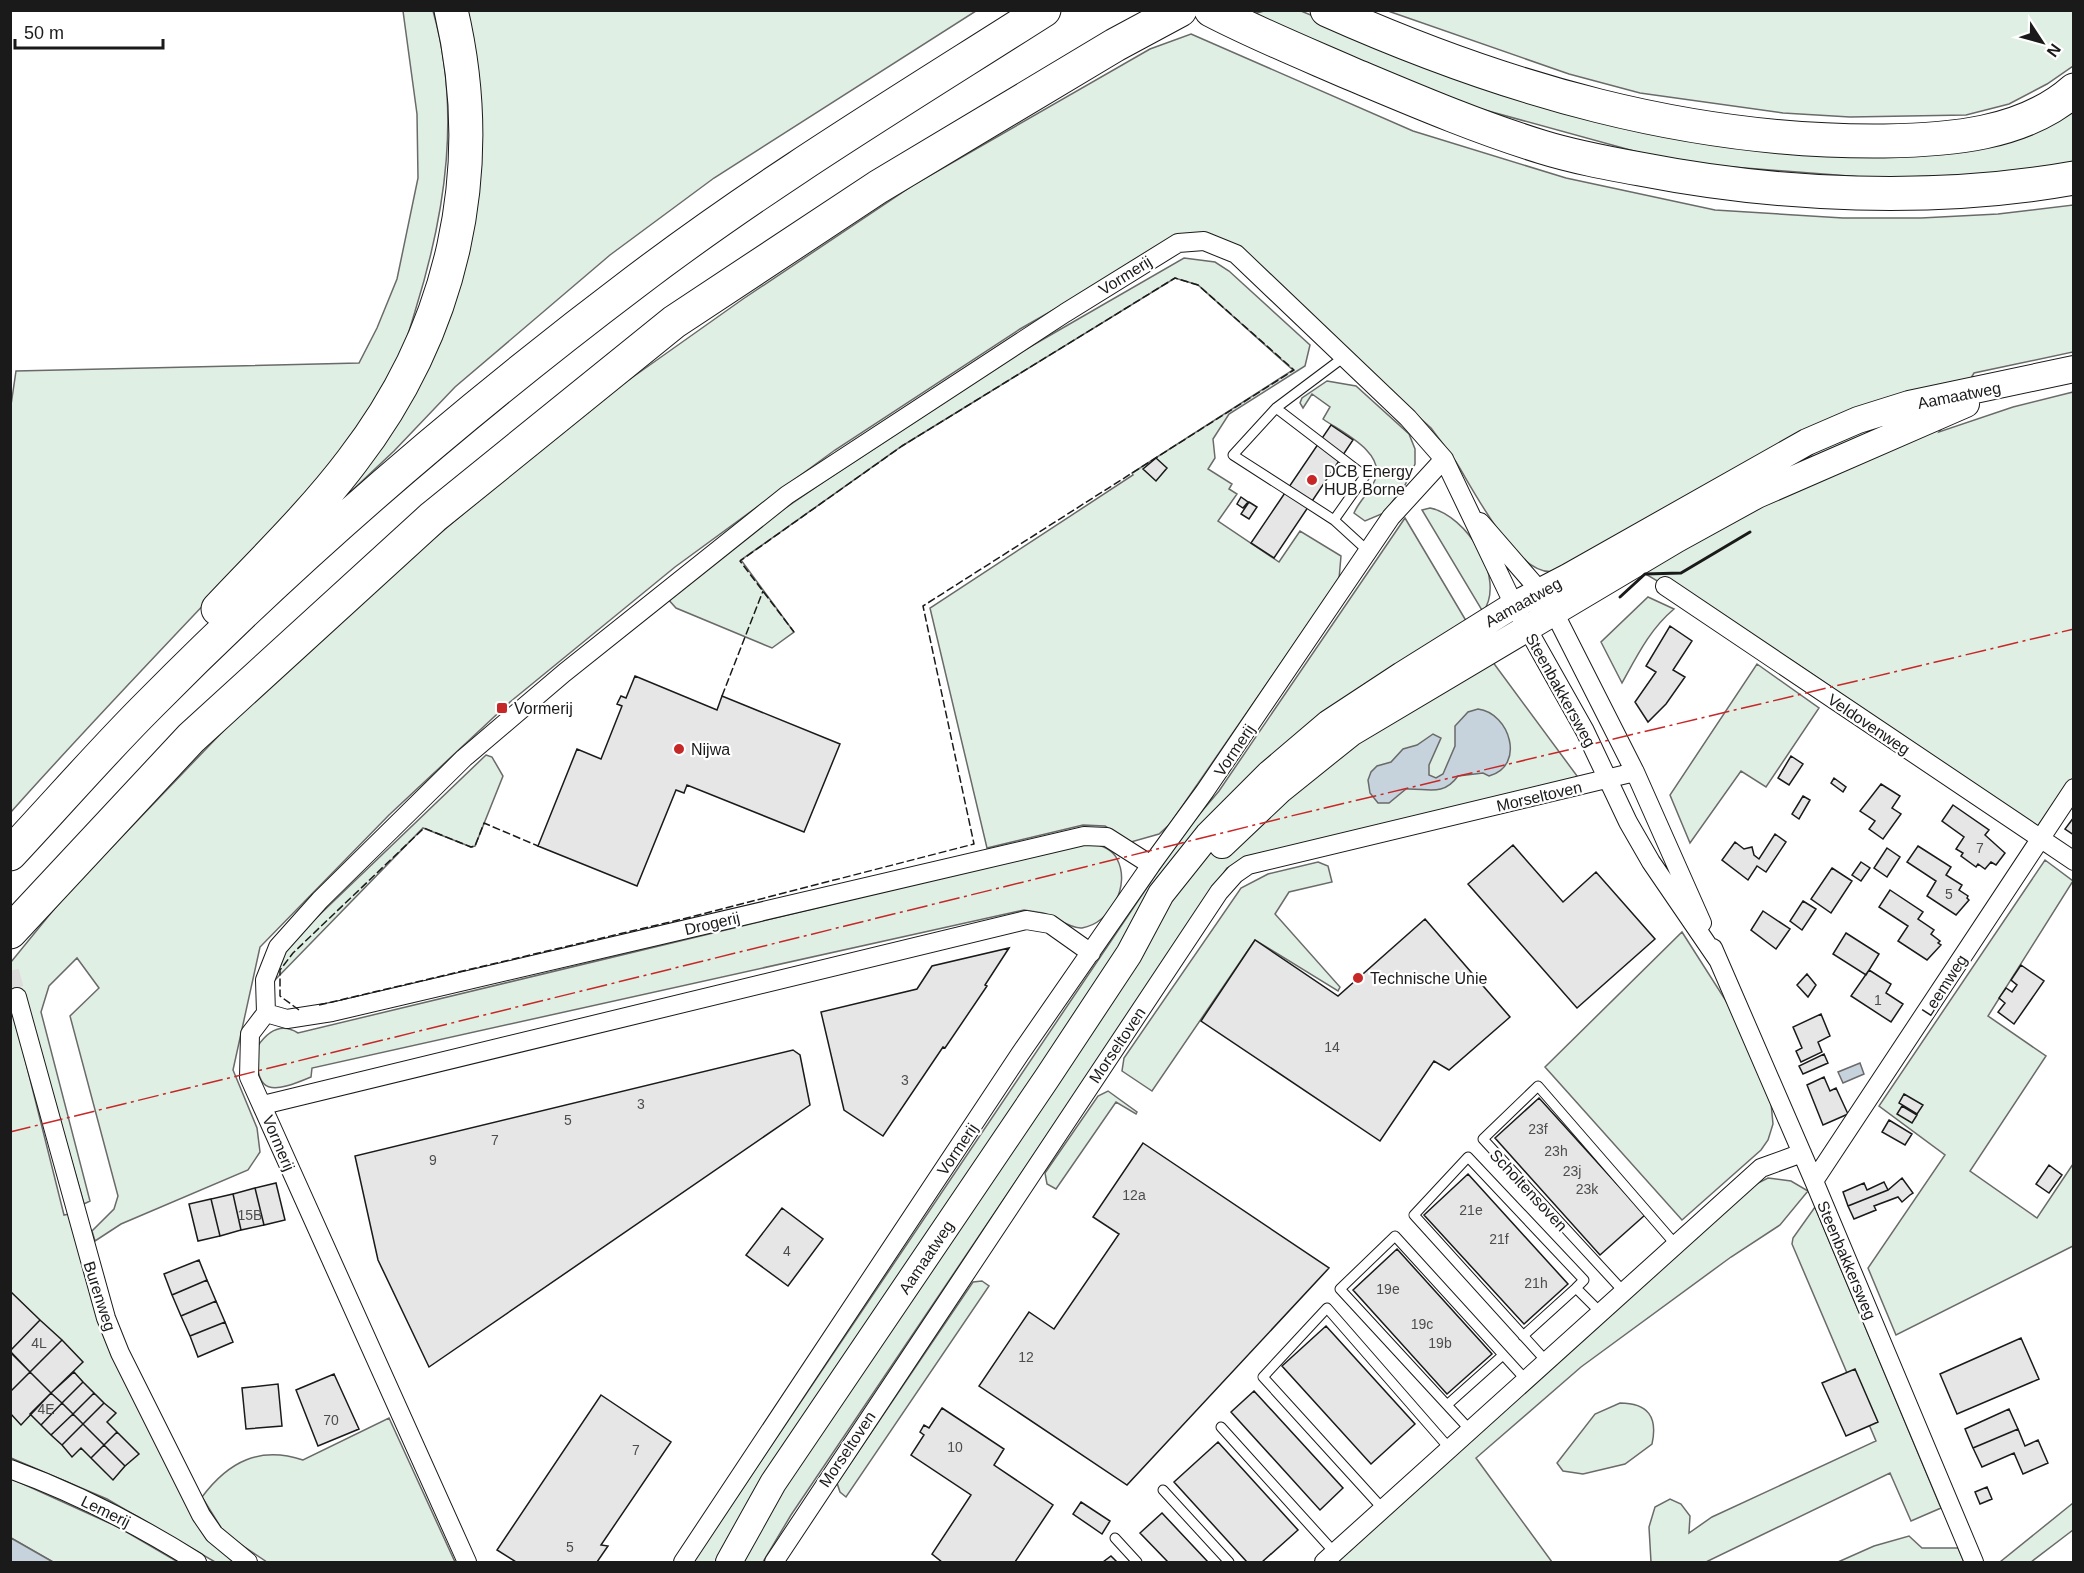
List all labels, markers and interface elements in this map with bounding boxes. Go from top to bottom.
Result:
scale bar [15,12,164,50]
north arrow [2012,12,2072,72]
text: 50 m [24,23,64,43]
text: N [2043,41,2064,60]
street label: Vormerij [1096,253,1155,298]
street label: Aamaatweg [1916,379,2002,412]
place label: DCB Energy HUB Borne [1324,463,1413,498]
marker: DCB Energy HUB Borne [1305,473,1319,487]
street label: Aamaatweg [1482,575,1564,630]
street label: Steenbakkersweg [1522,631,1599,750]
street label: Veldovenweg [1825,691,1913,758]
place label: Vormerij [514,700,573,717]
marker: Vormerij [495,701,509,715]
street label: Vormerij [1211,721,1258,779]
place label: Nijwa [691,741,730,758]
marker: Nijwa [672,742,686,756]
street label: Morseltoven [1495,778,1583,815]
house number: 7 [1976,840,1984,856]
house number: 5 [1945,886,1953,902]
street label: Drogerij [683,909,741,938]
street label: Leemweg [1918,952,1970,1019]
place label: Technische Unie [1370,970,1488,987]
marker: Technische Unie [1351,971,1365,985]
house number: 1 [1874,992,1882,1008]
street label: Morseltoven [1086,1004,1149,1086]
house number: 14 [1324,1039,1340,1055]
house number: 3 [901,1072,909,1088]
house number: 3 [637,1096,645,1112]
house number: 5 [564,1112,572,1128]
street label: Vormerij [259,1113,298,1174]
street label: Vormerij [934,1120,981,1178]
house number: 23f [1528,1121,1548,1137]
house number: 7 [491,1132,499,1148]
house number: 23h [1544,1143,1568,1159]
street label: Scholtensoven [1487,1146,1571,1235]
house number: 9 [429,1152,437,1168]
house number: 23j [1563,1163,1581,1179]
house number: 23k [1576,1181,1599,1197]
house number: 12a [1122,1187,1146,1203]
street label: Steenbakkersweg [1814,1198,1879,1322]
house number: 21e [1459,1202,1483,1218]
house number: 15B [238,1207,262,1223]
street label: Aamaatweg [896,1217,957,1297]
house number: 21f [1489,1231,1509,1247]
house number: 4 [783,1243,791,1259]
street label: Burenweg [80,1259,119,1333]
house number: 21h [1524,1275,1548,1291]
house number: 19e [1376,1281,1400,1297]
house number: 19c [1411,1316,1433,1332]
house number: 4L [31,1335,47,1351]
house number: 19b [1428,1335,1452,1351]
house number: 12 [1018,1349,1034,1365]
house number: 4E [37,1401,55,1417]
street label: Morseltoven [816,1408,879,1490]
house number: 70 [323,1412,339,1428]
house number: 10 [947,1439,963,1455]
house number: 7 [632,1442,640,1458]
street label: Lemerij [78,1492,133,1531]
house number: 5 [566,1539,574,1555]

